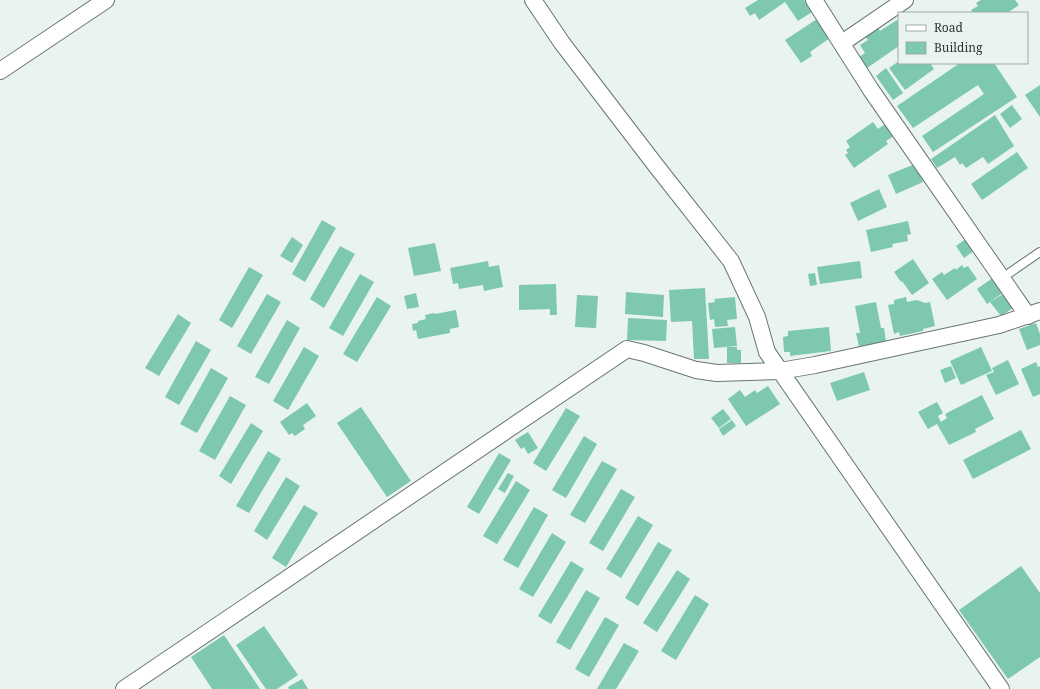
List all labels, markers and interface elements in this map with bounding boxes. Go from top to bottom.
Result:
legend [898,12,1028,64]
text: Road [934,19,964,36]
text: Building [934,39,983,56]

